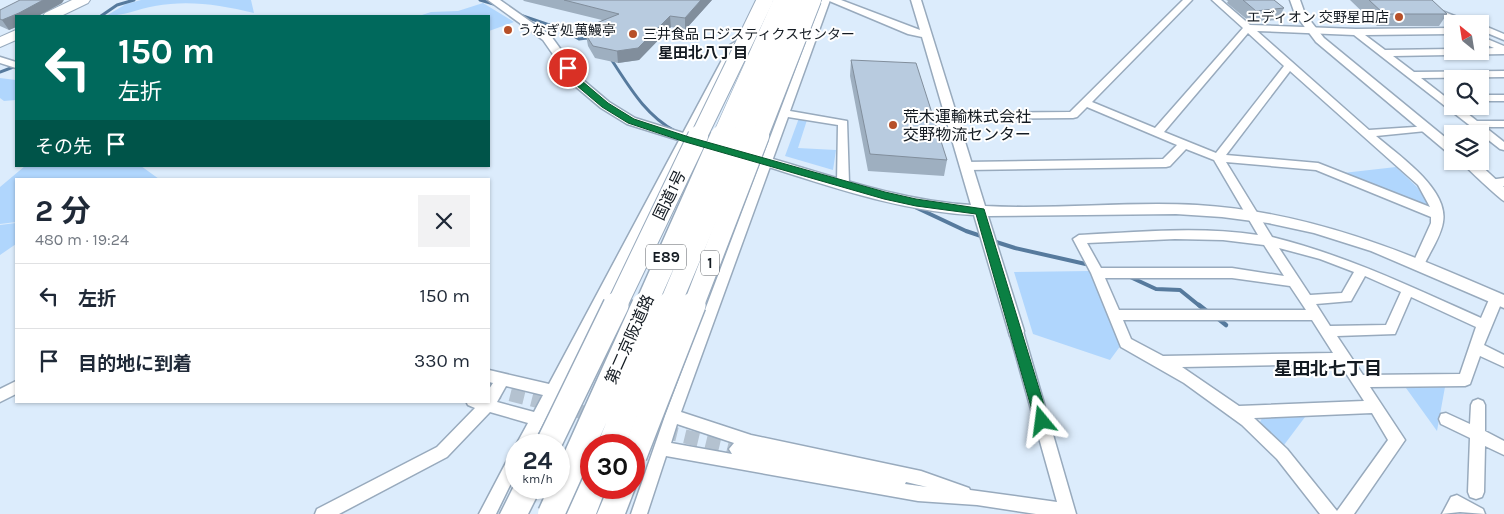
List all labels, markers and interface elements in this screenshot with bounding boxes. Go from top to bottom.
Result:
place label: エディオン 交野星田店 [1247,9,1389,26]
marker: エディオン 交野星田店 [1393,11,1405,23]
north arrow [1444,15,1489,60]
map controls [1444,15,1489,170]
place label: うなぎ処萬鰻亭 [518,22,616,39]
marker: うなぎ処萬鰻亭 [502,24,514,36]
place label: 三井食品 ロジスティクスセンター [643,26,855,43]
marker: 三井食品 ロジスティクスセンター [627,28,639,40]
text: 150 m [118,31,215,72]
icon: left [35,35,100,100]
district label: 星田北八丁目 [658,44,748,62]
pin [547,47,589,89]
icon: arrive [554,54,582,82]
button: search [1444,70,1489,115]
text: 左折 [118,79,162,105]
place label: 荒木運輸株式会社 交野物流センター [903,107,1031,144]
marker: 荒木運輸株式会社 交野物流センター [887,119,899,131]
button: layers [1444,125,1489,170]
icon: arrive [102,130,130,158]
text: その先 [35,136,92,158]
street label: 国道1号 [649,167,690,223]
text: 2 分 [35,193,91,229]
button: close [418,195,470,247]
text: 480 m · 19:24 [35,230,129,249]
road number: E89 [646,244,686,270]
road number: 1 [701,250,719,276]
icon: left [35,282,63,310]
text: 150 m [419,285,470,307]
text: 左折 [78,288,116,310]
street label: 第二京阪道路 [601,291,658,387]
icon: arrive [35,347,63,375]
text: 330 m [414,350,470,372]
text: 目的地に到着 [78,353,192,375]
district label: 星田北七丁目 [1274,358,1382,380]
position arrow [1015,394,1067,446]
speed limit sign: 30 [580,434,645,499]
text: 24 [522,446,553,475]
text: km/h [522,472,553,486]

